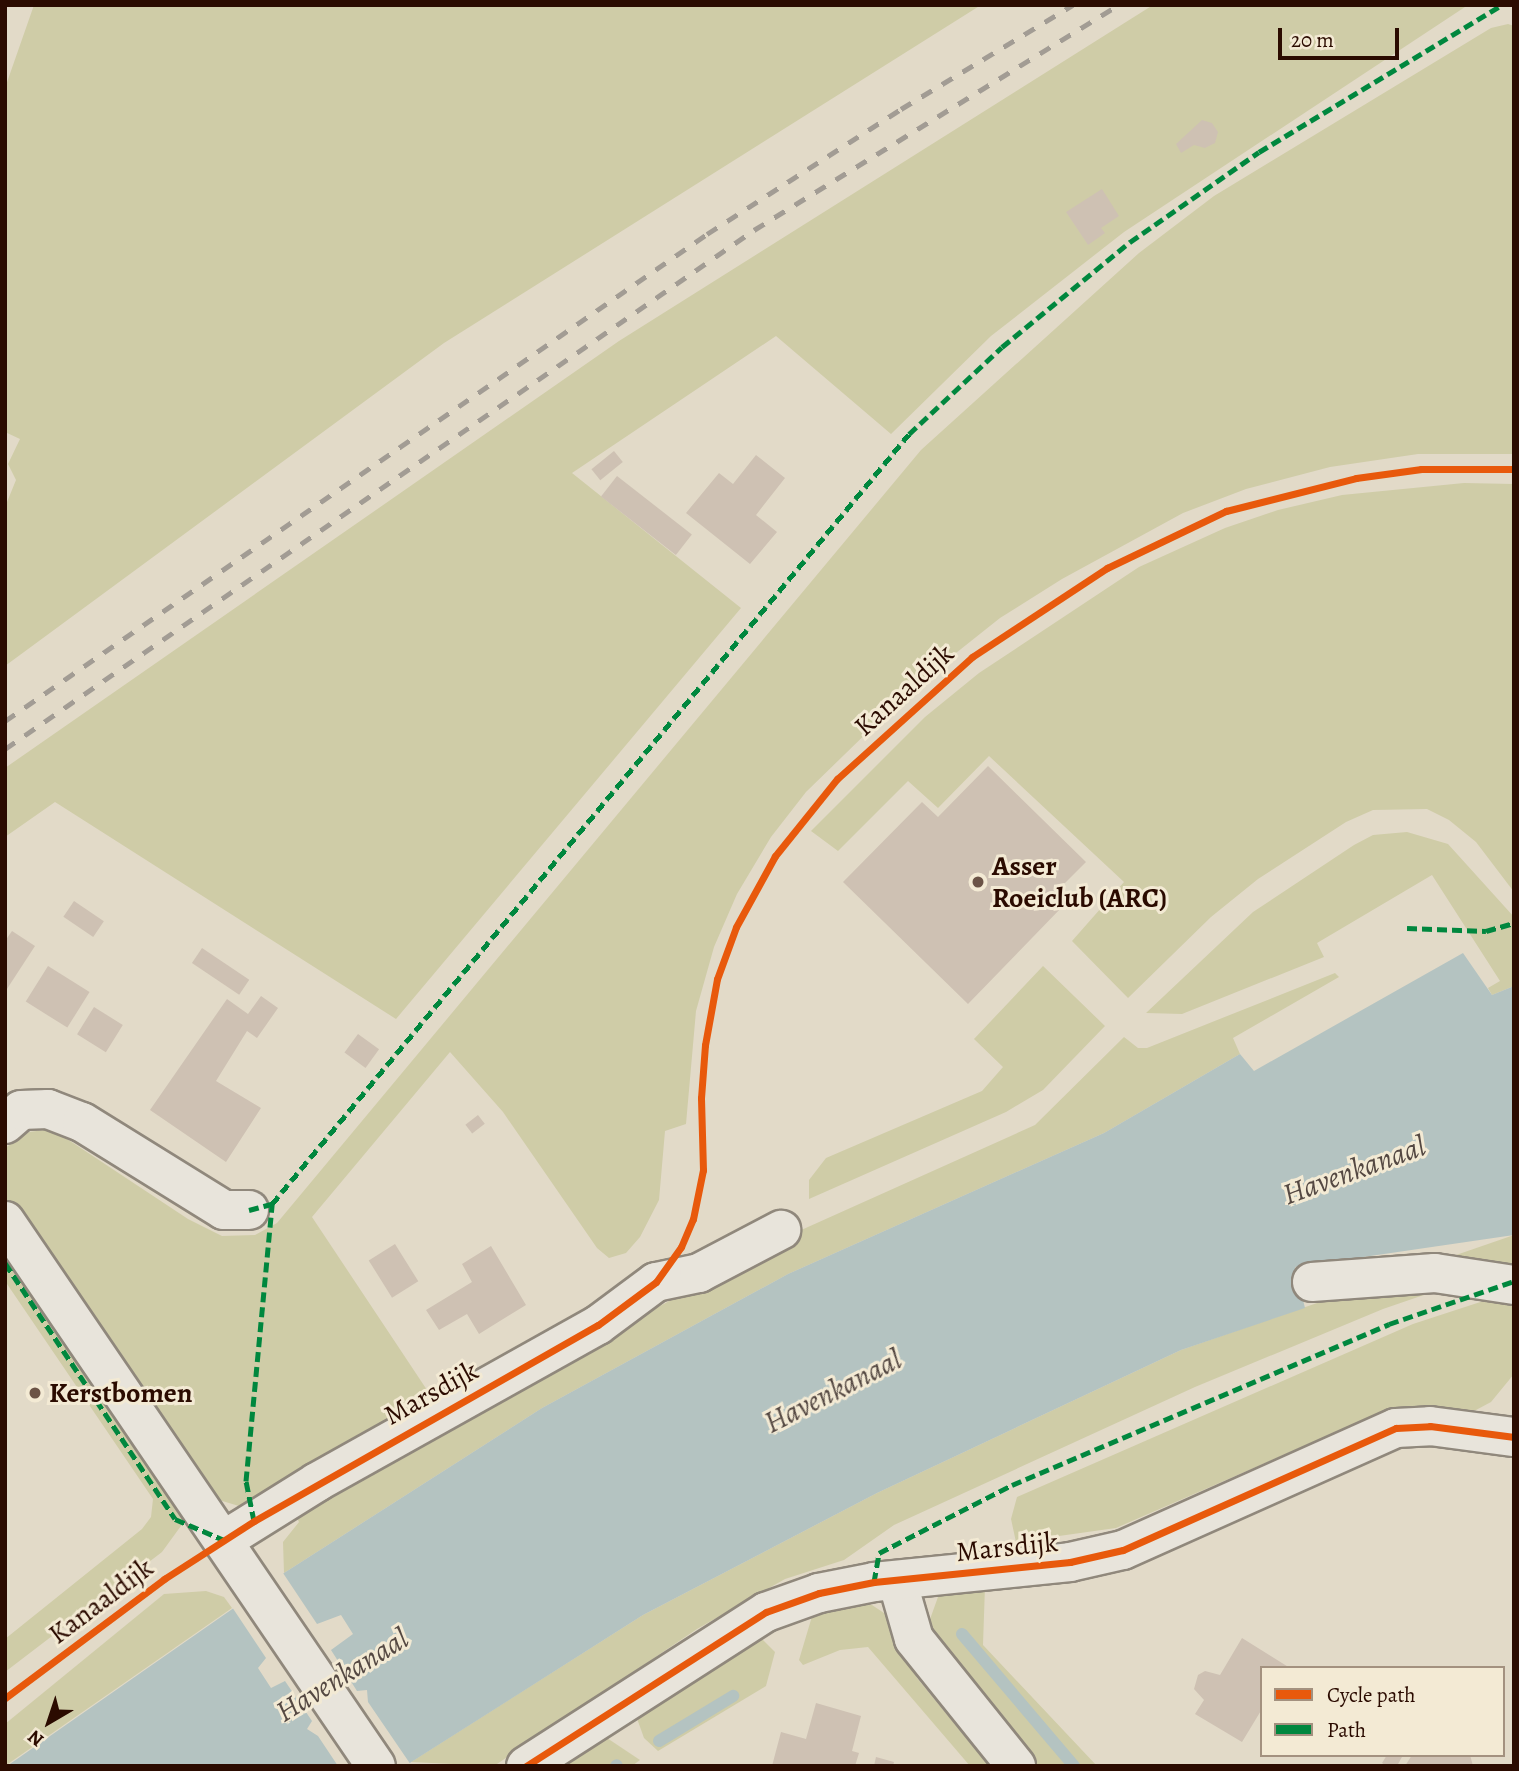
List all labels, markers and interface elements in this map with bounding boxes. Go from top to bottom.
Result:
scale bar [1281,14,1402,58]
text: 20 m [1291,26,1334,54]
street label: Kanaaldijk [847,637,961,743]
place label: Asser Roeiclub (ARC) [992,849,1167,915]
marker: Asser Roeiclub (ARC) [970,874,986,890]
water label: Havenkanaal [1278,1128,1430,1212]
water label: Havenkanaal [758,1341,908,1441]
street label: Marsdijk [378,1354,484,1432]
place label: Kerstbomen [49,1376,193,1410]
marker: Kerstbomen [27,1385,43,1401]
street label: Marsdijk [954,1525,1060,1569]
street label: Kanaaldijk [42,1551,160,1651]
water label: Havenkanaal [269,1620,415,1730]
legend [1260,1666,1505,1757]
text: Cycle path [1327,1681,1416,1709]
north arrow [14,1687,84,1757]
text: Path [1327,1716,1366,1744]
text: N [22,1724,49,1753]

